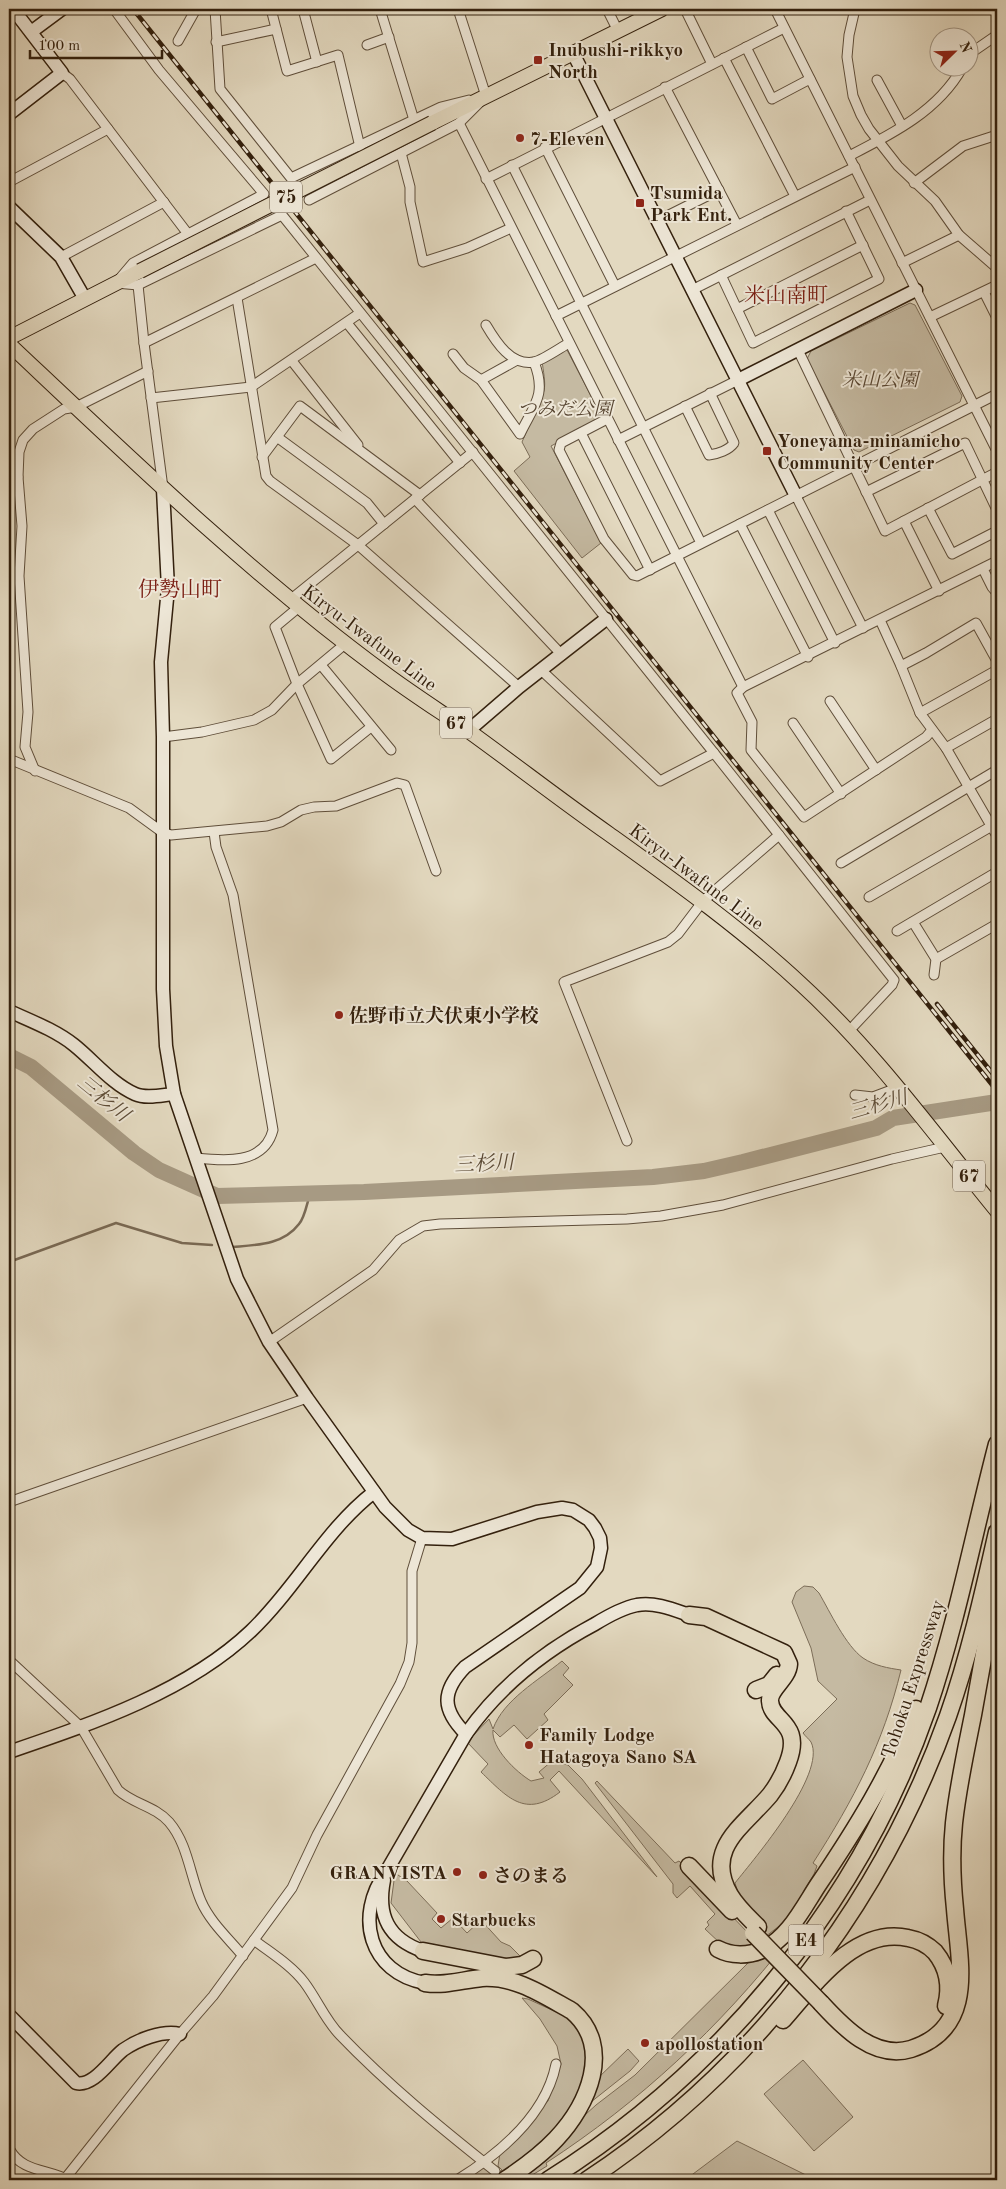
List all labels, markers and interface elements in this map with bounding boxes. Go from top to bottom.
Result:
scale bar [30,28,162,60]
north arrow [928,28,978,78]
text: 100 m [38,39,80,54]
text: N [957,40,974,55]
place label: Inubushi-rikkyo North [548,42,683,83]
marker: Inubushi-rikkyo North [532,54,544,66]
place label: 7-Eleven [530,131,605,150]
marker: 7-Eleven [514,132,526,144]
road number: 75 [270,182,302,212]
place label: Tsumida Park Ent. [650,185,732,226]
marker: Tsumida Park Ent. [634,197,646,209]
district label: 米山南町 [744,284,828,307]
park label: 米山公園 [842,370,921,391]
park label: つみだ公園 [517,399,615,420]
place label: Yoneyama-minamicho Community Center [777,433,960,474]
marker: Yoneyama-minamicho Community Center [761,445,773,457]
district label: 伊勢山町 [138,578,222,601]
street label: Kiryu-Iwafune Line [298,582,439,696]
road number: 67 [440,708,472,738]
street label: Kiryu-Iwafune Line [625,821,766,935]
place label: 佐野市立犬伏東小学校 [349,1005,539,1027]
marker: 佐野市立犬伏東小学校 [333,1009,345,1021]
water label: 三杉川 [73,1071,135,1127]
water label: 三杉川 [846,1086,912,1124]
water label: 三杉川 [454,1151,517,1177]
road number: 67 [953,1160,985,1192]
street label: Tohoku Expressway [880,1598,949,1762]
place label: Family Lodge Hatagoya Sano SA [539,1727,697,1768]
marker: Family Lodge Hatagoya Sano SA [523,1739,535,1751]
place label: GRANVISTA [330,1865,447,1884]
marker: GRANVISTA [451,1866,463,1878]
place label: さのまる [493,1866,569,1887]
marker: さのまる [477,1869,489,1881]
place label: Starbucks [451,1912,536,1931]
marker: Starbucks [435,1913,447,1925]
road number: E4 [788,1924,824,1956]
place label: apollostation [655,2036,763,2055]
marker: apollostation [639,2037,651,2049]

